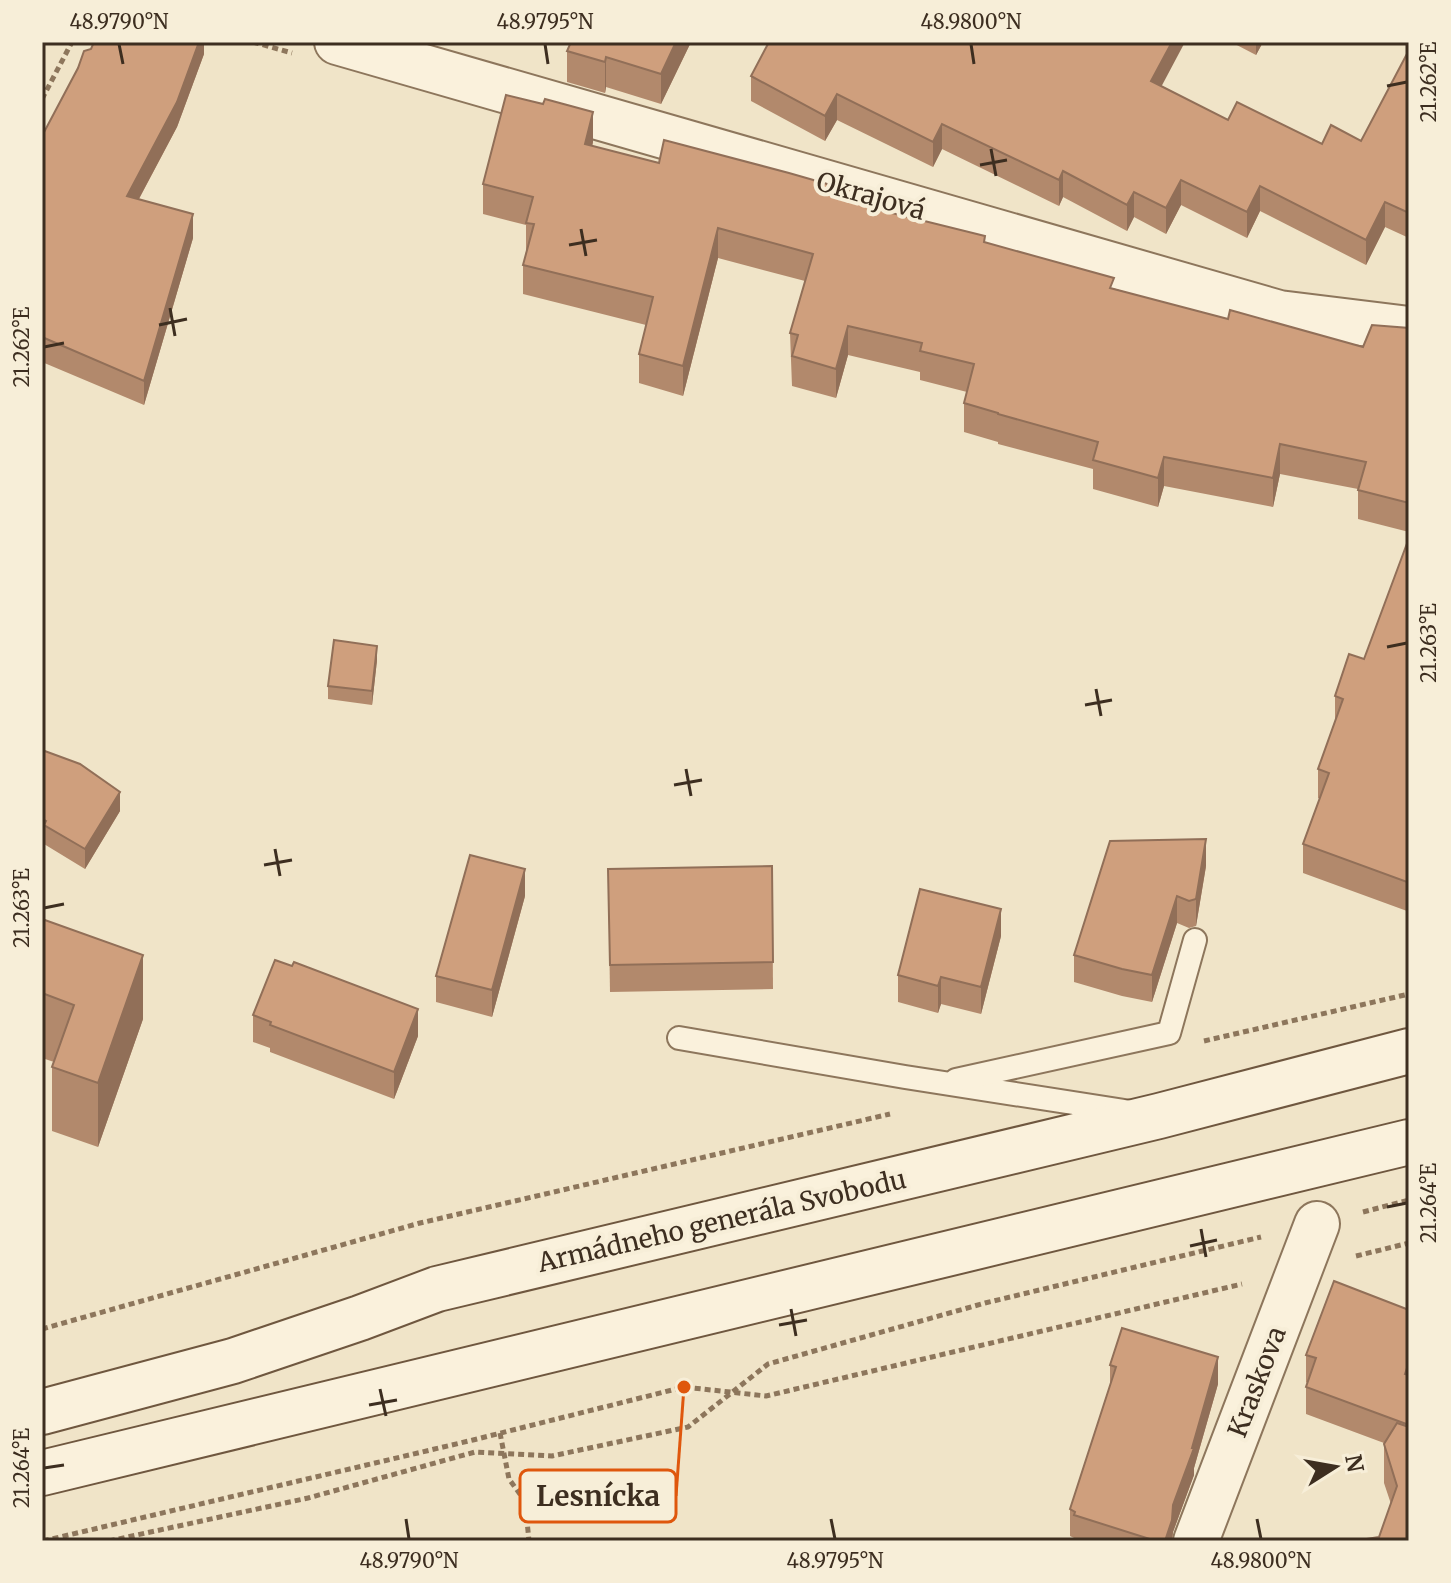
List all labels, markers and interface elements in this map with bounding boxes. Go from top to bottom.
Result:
text: 48.9790°N [69,9,169,34]
text: 48.9795°N [496,9,594,34]
text: 48.9800°N [921,9,1022,34]
text: 21.262°E [1416,41,1441,122]
street label: Okrajová [813,164,929,227]
text: 21.262°E [9,306,34,387]
text: 21.263°E [1416,603,1441,683]
text: 21.263°E [9,868,34,948]
street label: Armádneho generála Svobodu [534,1162,909,1279]
text: 21.264°E [1416,1163,1441,1243]
street label: Kraskova [1220,1322,1293,1442]
north arrow [1295,1427,1375,1507]
text: 21.264°E [9,1428,34,1508]
text: N [1339,1452,1370,1475]
callout: Lesnícka [520,1470,676,1522]
text: Lesnícka [536,1478,660,1514]
text: 48.9790°N [359,1548,459,1573]
text: 48.9795°N [786,1548,884,1573]
text: 48.9800°N [1211,1548,1312,1573]

